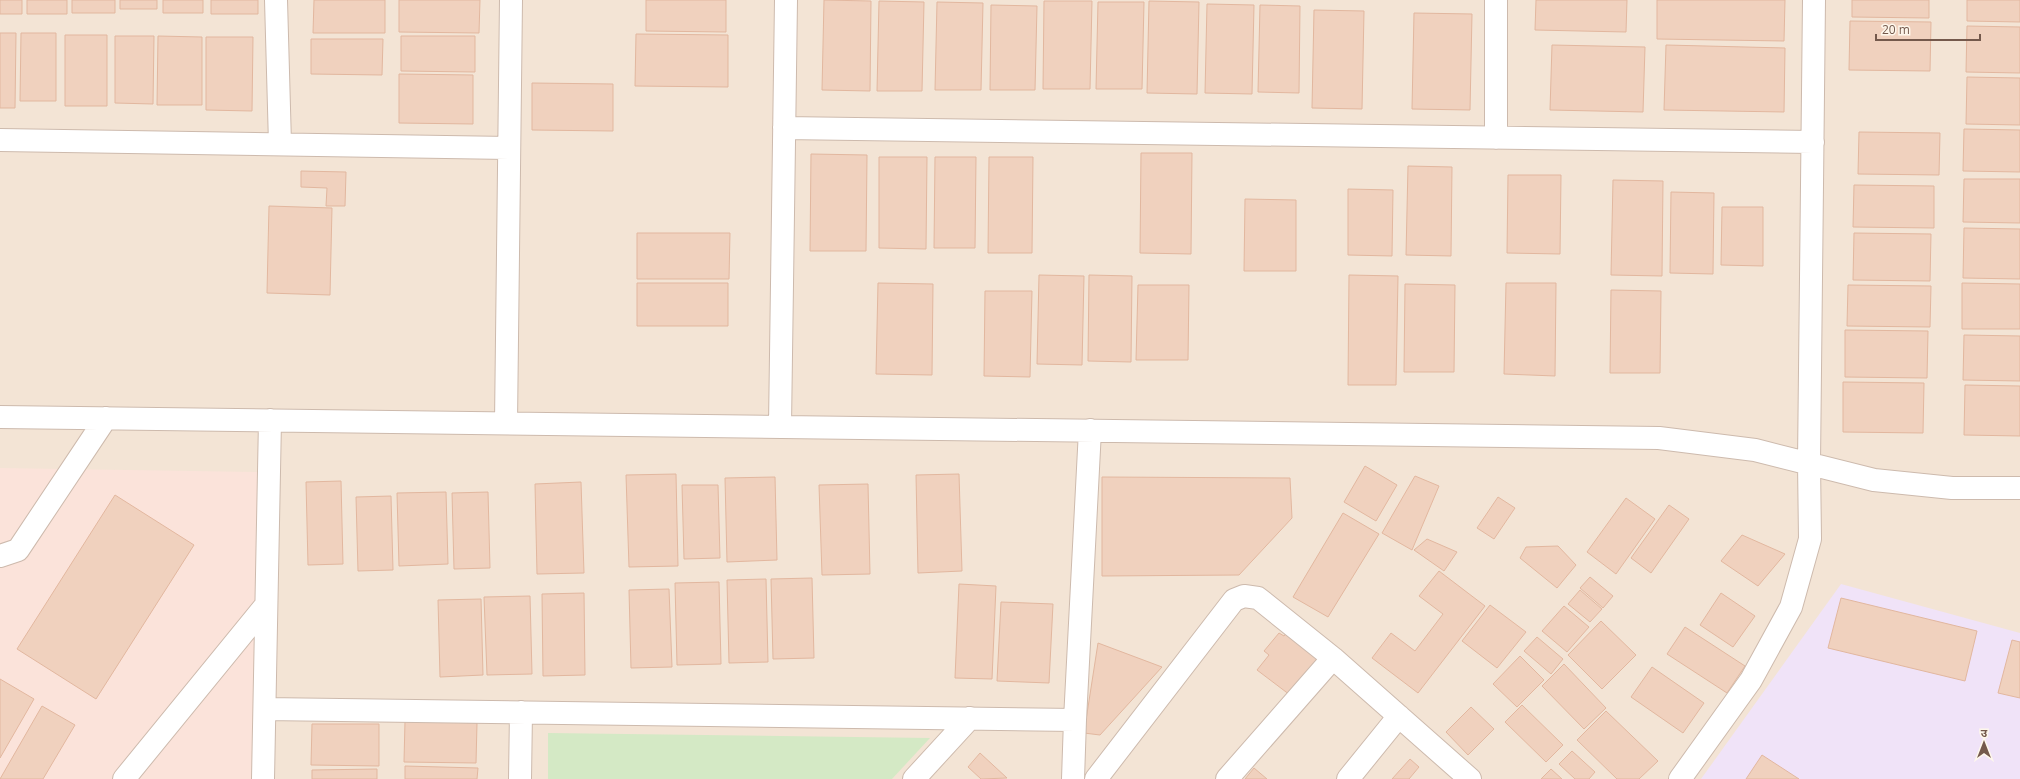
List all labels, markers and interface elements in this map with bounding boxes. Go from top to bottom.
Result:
scale bar [1876,16,1980,42]
text: 20 m [1882,21,1910,38]
north arrow [1964,723,2004,763]
text: उ [1981,725,1988,740]

